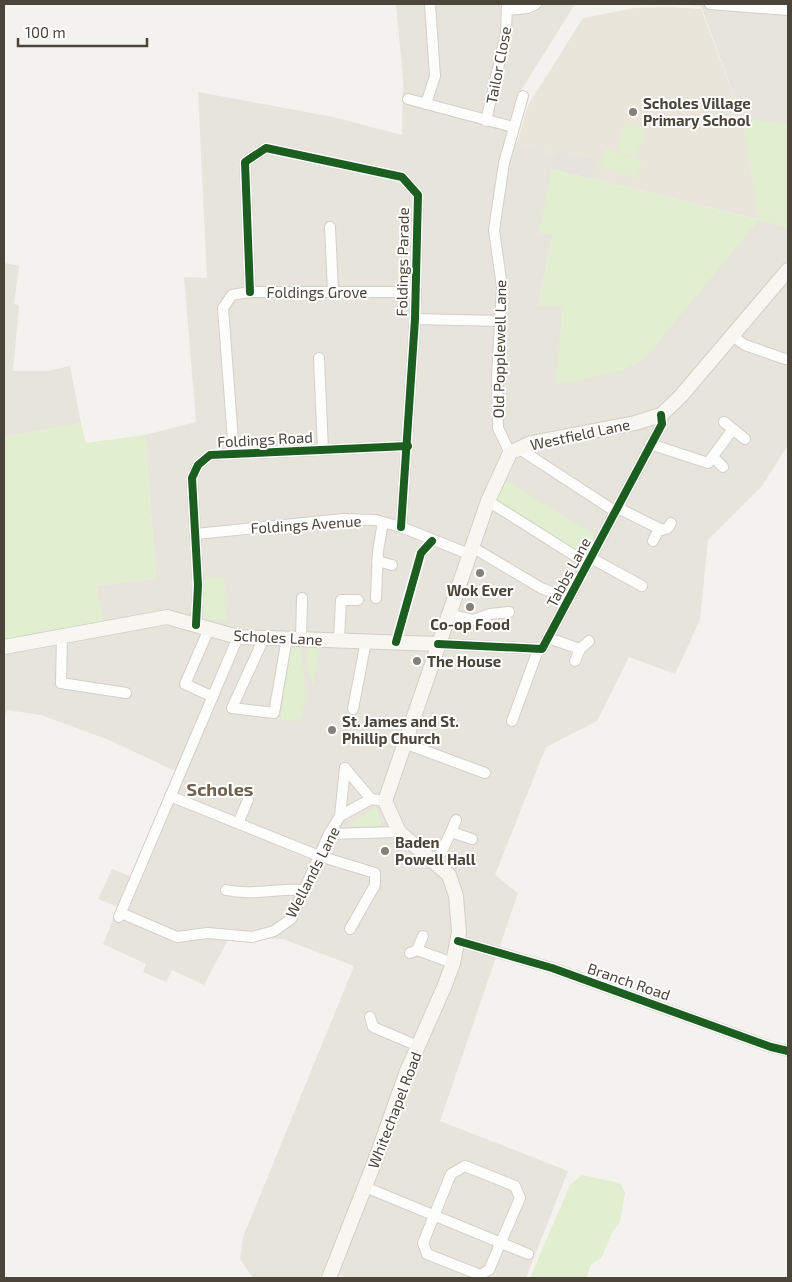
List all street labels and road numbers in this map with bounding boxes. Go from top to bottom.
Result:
street label: Tailor Close [482,25,514,105]
street label: Foldings Parade [392,207,412,317]
street label: Old Popplewell Lane [489,280,509,418]
street label: Foldings Grove [267,283,367,301]
street label: Westfield Lane [528,415,632,453]
street label: Foldings Road [217,428,313,450]
street label: Foldings Avenue [250,511,362,537]
street label: Tabbs Lane [542,534,594,610]
street label: Scholes Lane [233,626,323,648]
street label: Wellands Lane [281,823,343,921]
street label: Branch Road [585,958,673,1004]
street label: Whitechapel Road [363,1049,425,1171]

